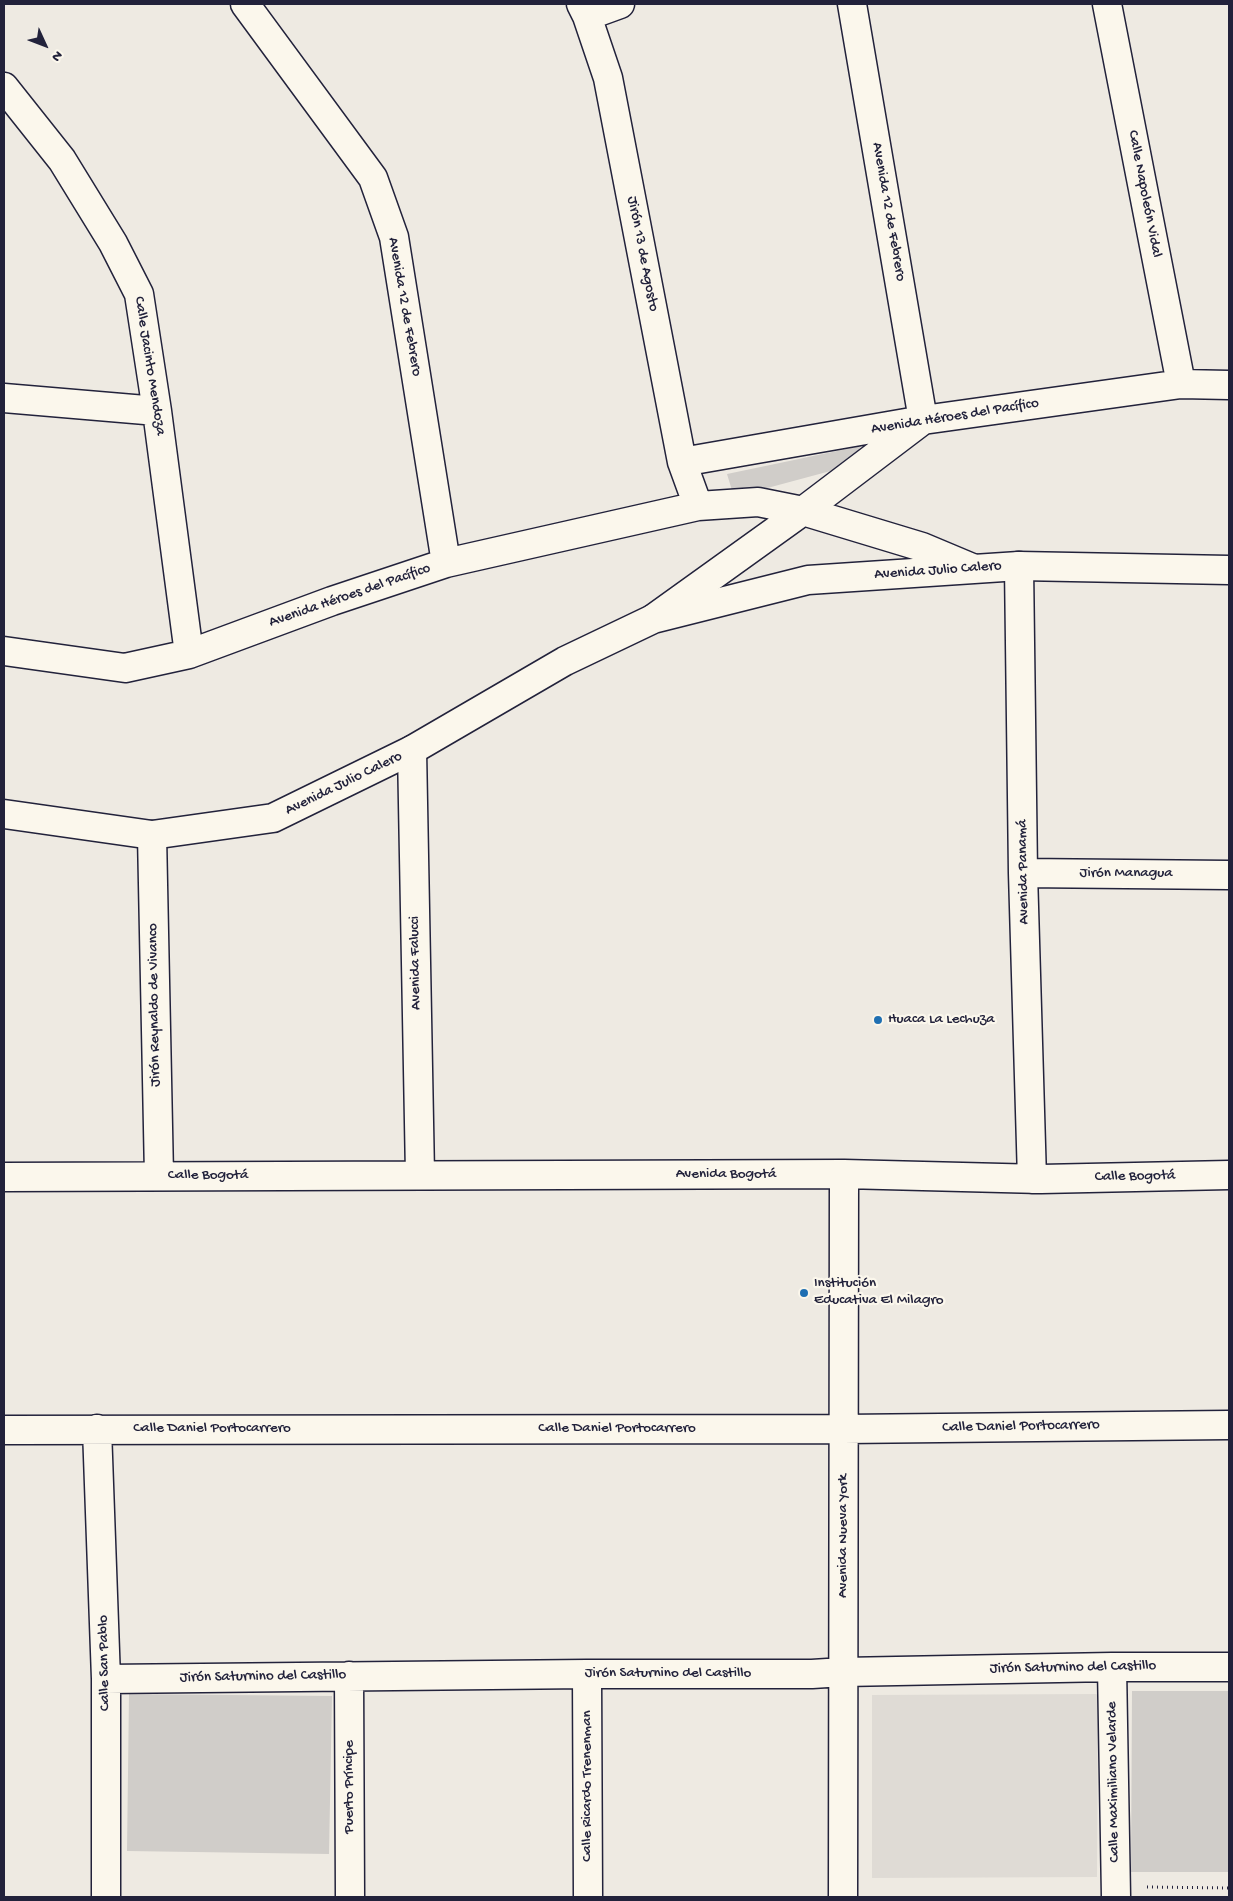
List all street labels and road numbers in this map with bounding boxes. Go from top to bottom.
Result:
street label: Calle Napoleón Vidal [1123,129,1165,259]
street label: Avenida 12 de Febrero [867,141,909,283]
street label: Jirón 13 de Agosto [622,195,662,313]
street label: Avenida 12 de Febrero [383,236,425,378]
street label: Calle Jacinto Mendoza [129,295,169,437]
street label: Avenida Héroes del Pacífico [870,395,1040,439]
street label: Avenida Julio Calero [874,558,1002,584]
street label: Avenida Héroes del Pacífico [267,560,433,632]
street label: Avenida Julio Calero [283,748,405,820]
street label: Avenida Panamá [1014,819,1034,925]
street label: Jirón Managua [1079,865,1173,883]
street label: Avenida Falucci [406,916,426,1010]
street label: Jirón Reynaldo de Vivanco [145,923,165,1087]
street label: Avenida Bogotá [676,1166,776,1184]
street label: Calle Bogotá [168,1167,248,1185]
street label: Calle Bogotá [1095,1167,1175,1187]
street label: Calle Daniel Portocarrero [942,1417,1100,1437]
street label: Calle Daniel Portocarrero [133,1420,291,1438]
street label: Calle Daniel Portocarrero [538,1420,696,1438]
street label: Avenida Nueva York [835,1474,853,1598]
street label: Calle San Pablo [95,1615,115,1711]
street label: Jirón Saturnino del Castillo [990,1658,1156,1678]
street label: Jirón Saturnino del Castillo [585,1665,751,1683]
street label: Jirón Saturnino del Castillo [180,1667,346,1687]
street label: Calle Maximiliano Velarde [1104,1701,1124,1863]
street label: Calle Ricardo Trenenman [579,1710,597,1862]
street label: Puerto Príncipe [341,1740,359,1834]

